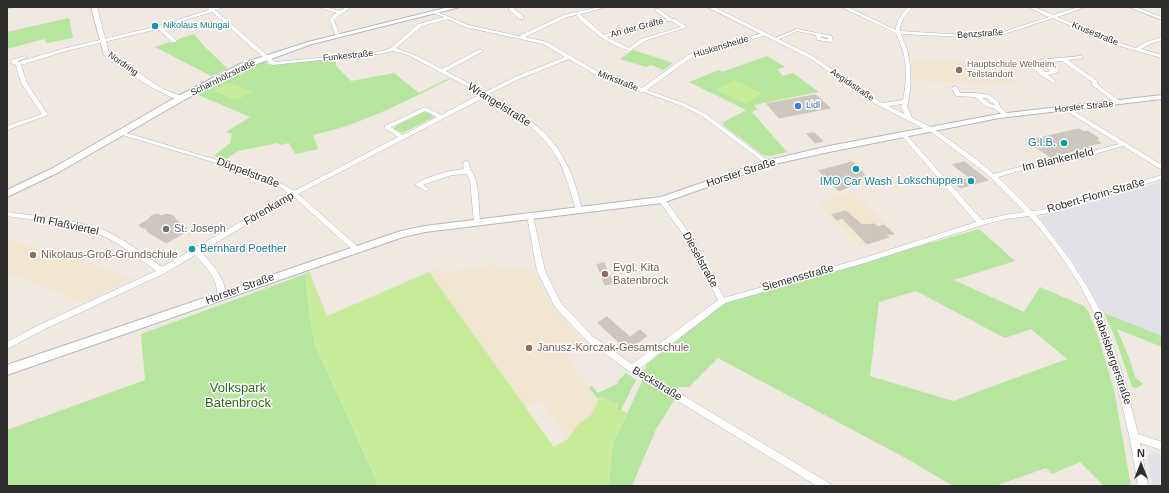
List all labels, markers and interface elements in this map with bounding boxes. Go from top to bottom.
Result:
street label: An der Gräfte [610,16,664,40]
street label: Krusestraße [1070,20,1120,48]
marker: Nikolaus Mungai [150,21,160,31]
place label: Nikolaus Mungai [163,21,230,31]
street label: Benzstraße [957,27,1003,41]
street label: Hüskensheide [692,33,750,61]
street label: Funkestraße [322,48,374,64]
street label: Nordring [106,50,140,78]
street label: Scharnhölzstraße [189,58,257,98]
place label: Hauptschule Welheim, Teilstandort [967,60,1057,81]
marker: Hauptschule Welheim, Teilstandort [954,65,964,75]
street label: Aegidistraße [828,66,876,104]
street label: Mirkstraße [596,68,640,94]
street label: Wrangelstraße [465,80,533,130]
street label: Horster Straße [1054,99,1114,115]
marker: Lidl [793,101,803,111]
place label: Lidl [806,101,820,111]
place label: G.I.B. [1028,136,1056,150]
marker: G.I.B. [1059,138,1069,148]
street label: Im Blankenfeld [1021,145,1095,175]
street label: Düppelstraße [215,155,281,191]
street label: Horster Straße [705,156,777,190]
marker: IMO Car Wash [851,164,861,174]
place label: Lokschuppen [898,174,963,188]
place label: IMO Car Wash [820,175,892,189]
marker: Lokschuppen [966,176,976,186]
street label: Robert-Florin-Straße [1046,176,1146,216]
street label: Förenkamp [242,189,296,229]
street label: Im Flaßviertel [32,212,100,238]
place label: St. Joseph [174,222,226,236]
marker: St. Joseph [161,224,171,234]
street label: Dieselstraße [679,230,721,290]
place label: Bernhard Poether [200,242,287,256]
marker: Bernhard Poether [187,244,197,254]
place label: Nikolaus-Groß-Grundschule [41,248,178,262]
marker: Nikolaus-Groß-Grundschule [28,250,38,260]
place label: Evgl. Kita Batenbrock [613,261,669,287]
street label: Siemensstraße [761,261,835,295]
marker: Evgl. Kita Batenbrock [600,269,610,279]
street label: Horster Straße [204,270,276,308]
street label: Gabelsbergerstraße [1090,310,1134,406]
place label: Janusz-Korczak-Gesamtschule [537,341,689,355]
marker: Janusz-Korczak-Gesamtschule [524,343,534,353]
street label: Beckstraße [630,364,684,404]
park label: Volkspark Batenbrock [205,380,271,411]
north arrow [1121,445,1161,485]
text: N [1137,447,1145,459]

